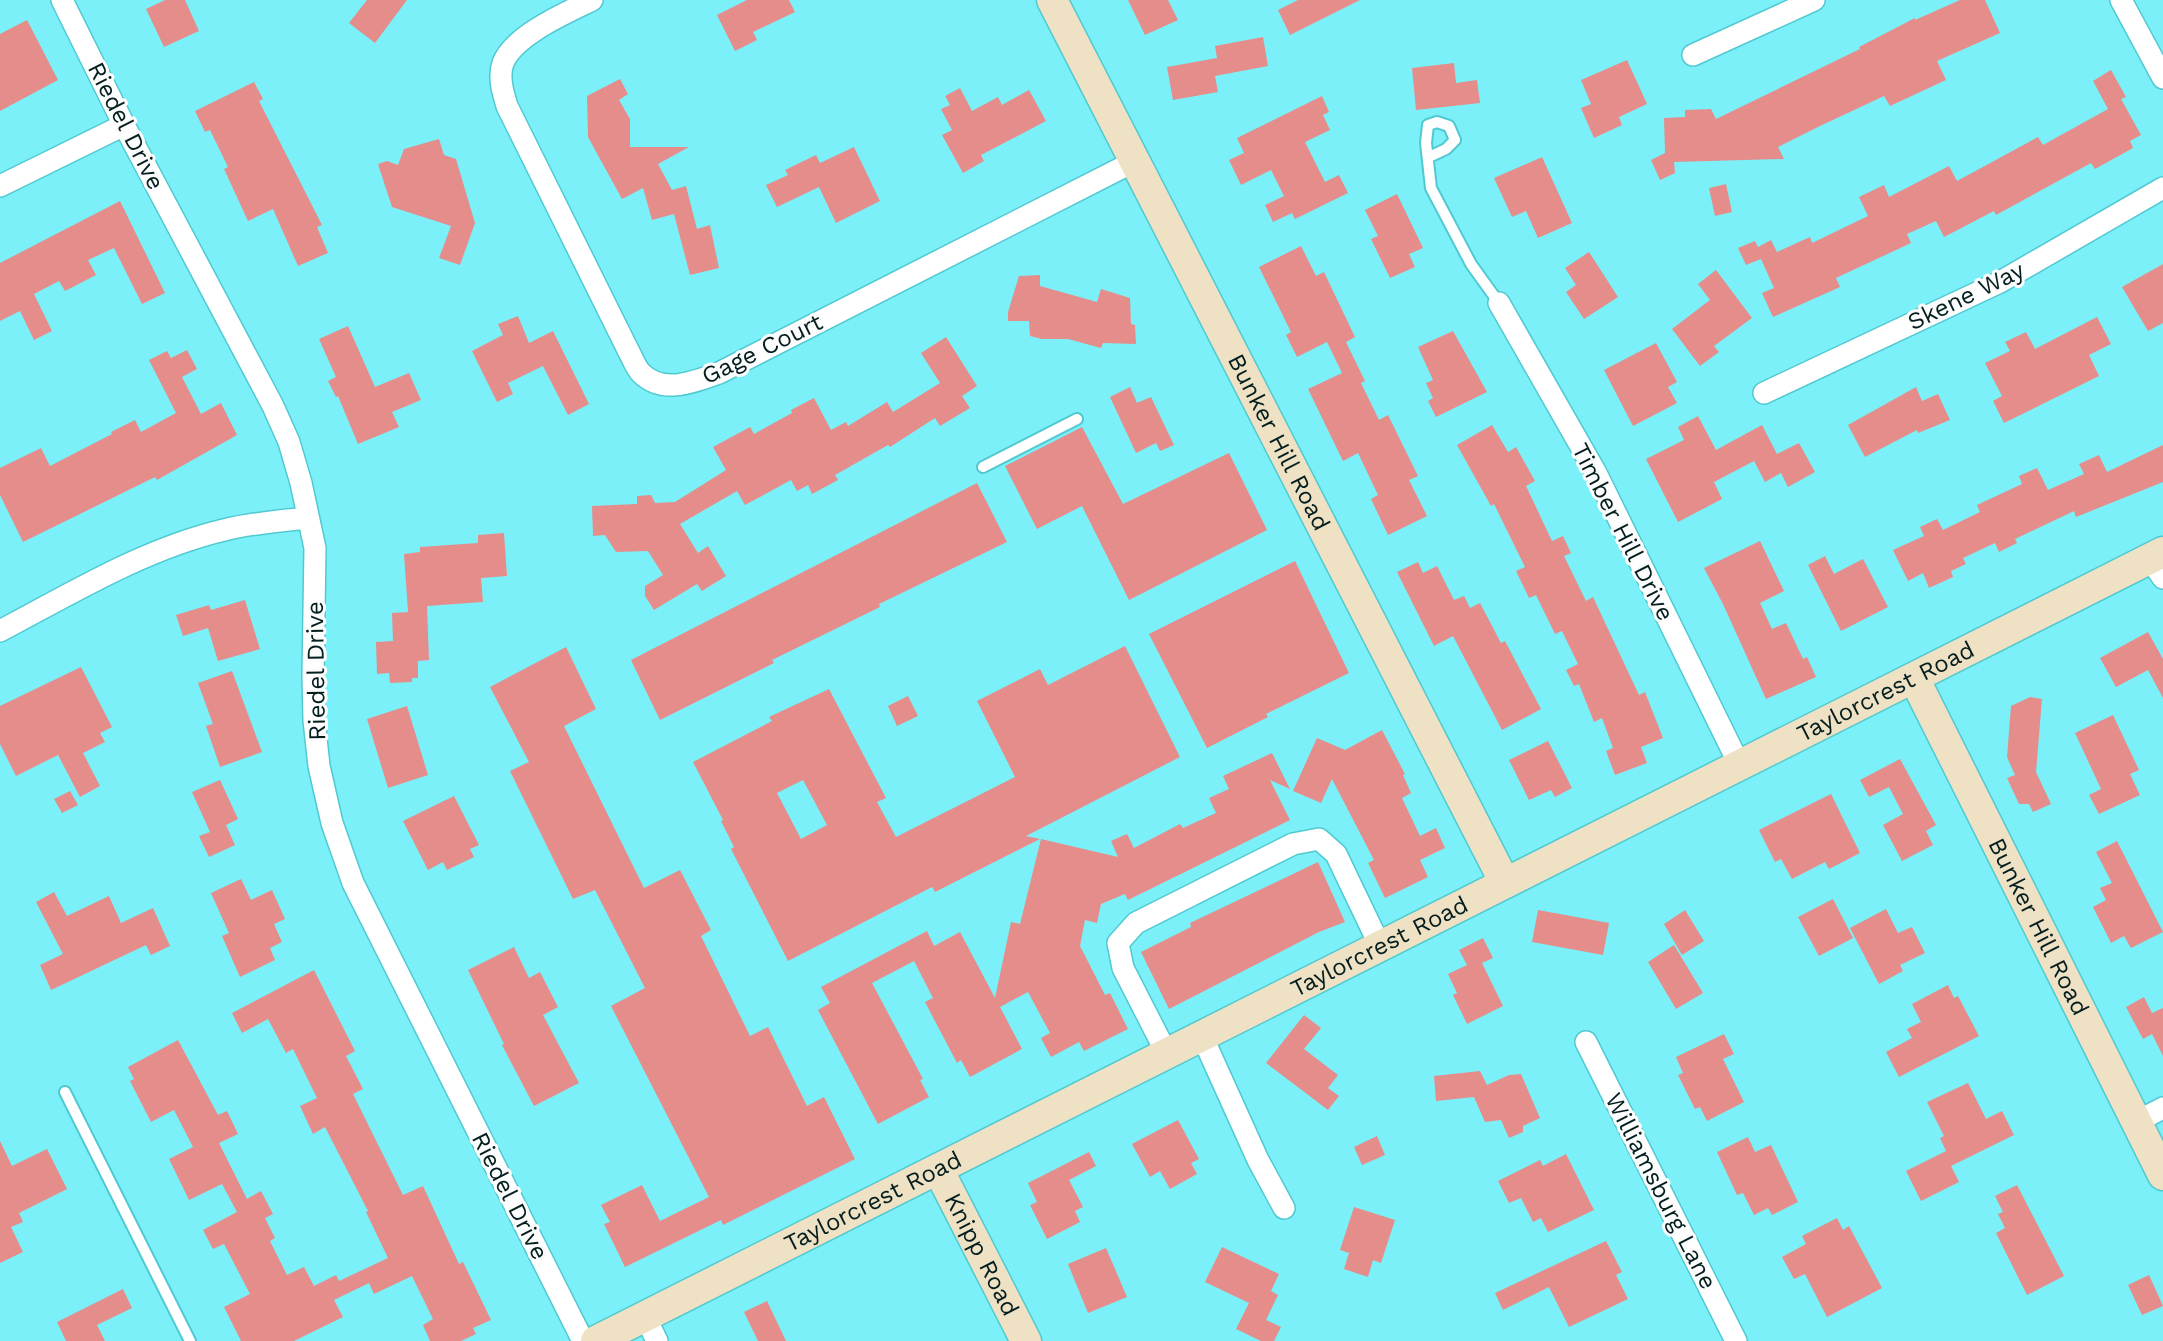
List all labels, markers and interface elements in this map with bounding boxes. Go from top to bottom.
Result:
street label: Riedel Drive [82,58,170,194]
street label: Skene Way [1903,256,2029,336]
street label: Gage Court [697,308,827,390]
street label: Bunker Hill Road [1222,349,1336,535]
street label: Timber Hill Drive [1566,439,1680,625]
street label: Riedel Drive [301,601,331,741]
street label: Taylorcrest Road [1792,635,1979,748]
street label: Bunker Hill Road [1982,833,2095,1020]
street label: Taylorcrest Road [1286,890,1473,1003]
street label: Williamsburg Lane [1599,1088,1723,1294]
street label: Riedel Drive [466,1128,554,1264]
street label: Taylorcrest Road [780,1145,966,1258]
street label: Knipp Road [939,1188,1025,1320]

